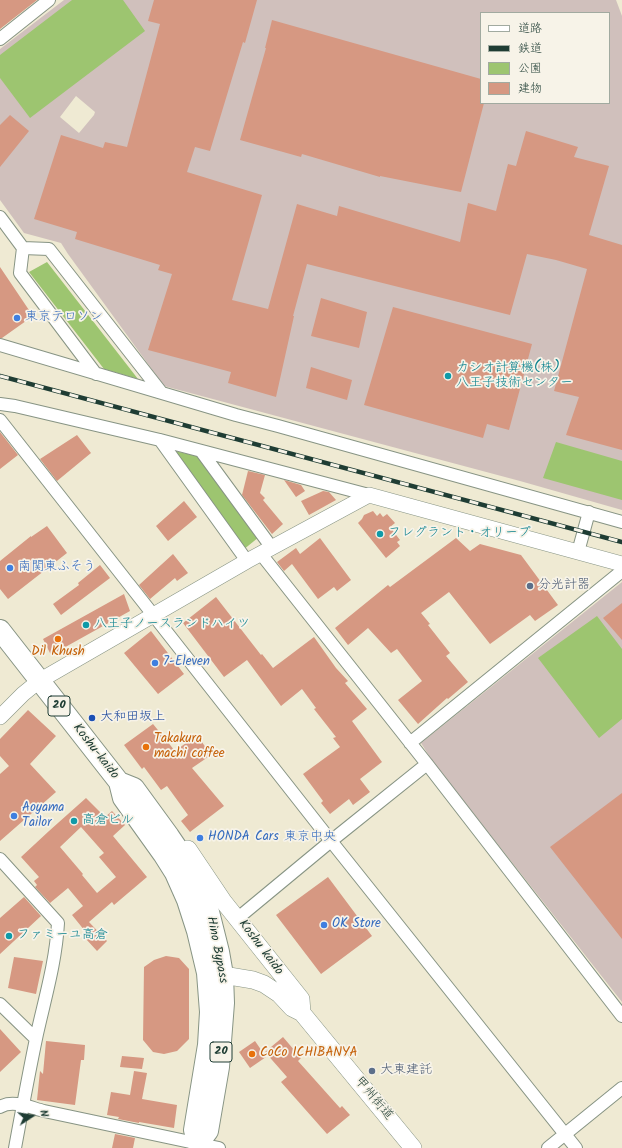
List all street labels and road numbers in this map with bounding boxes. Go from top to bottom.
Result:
road number: 20 [48,696,70,716]
street label: Koshu-kaido [69,721,121,783]
street label: Hino Bypass [202,915,230,985]
street label: Koshu kaido [234,917,286,979]
road number: 20 [210,1042,232,1062]
street label: 甲州街道 [350,1074,396,1124]

